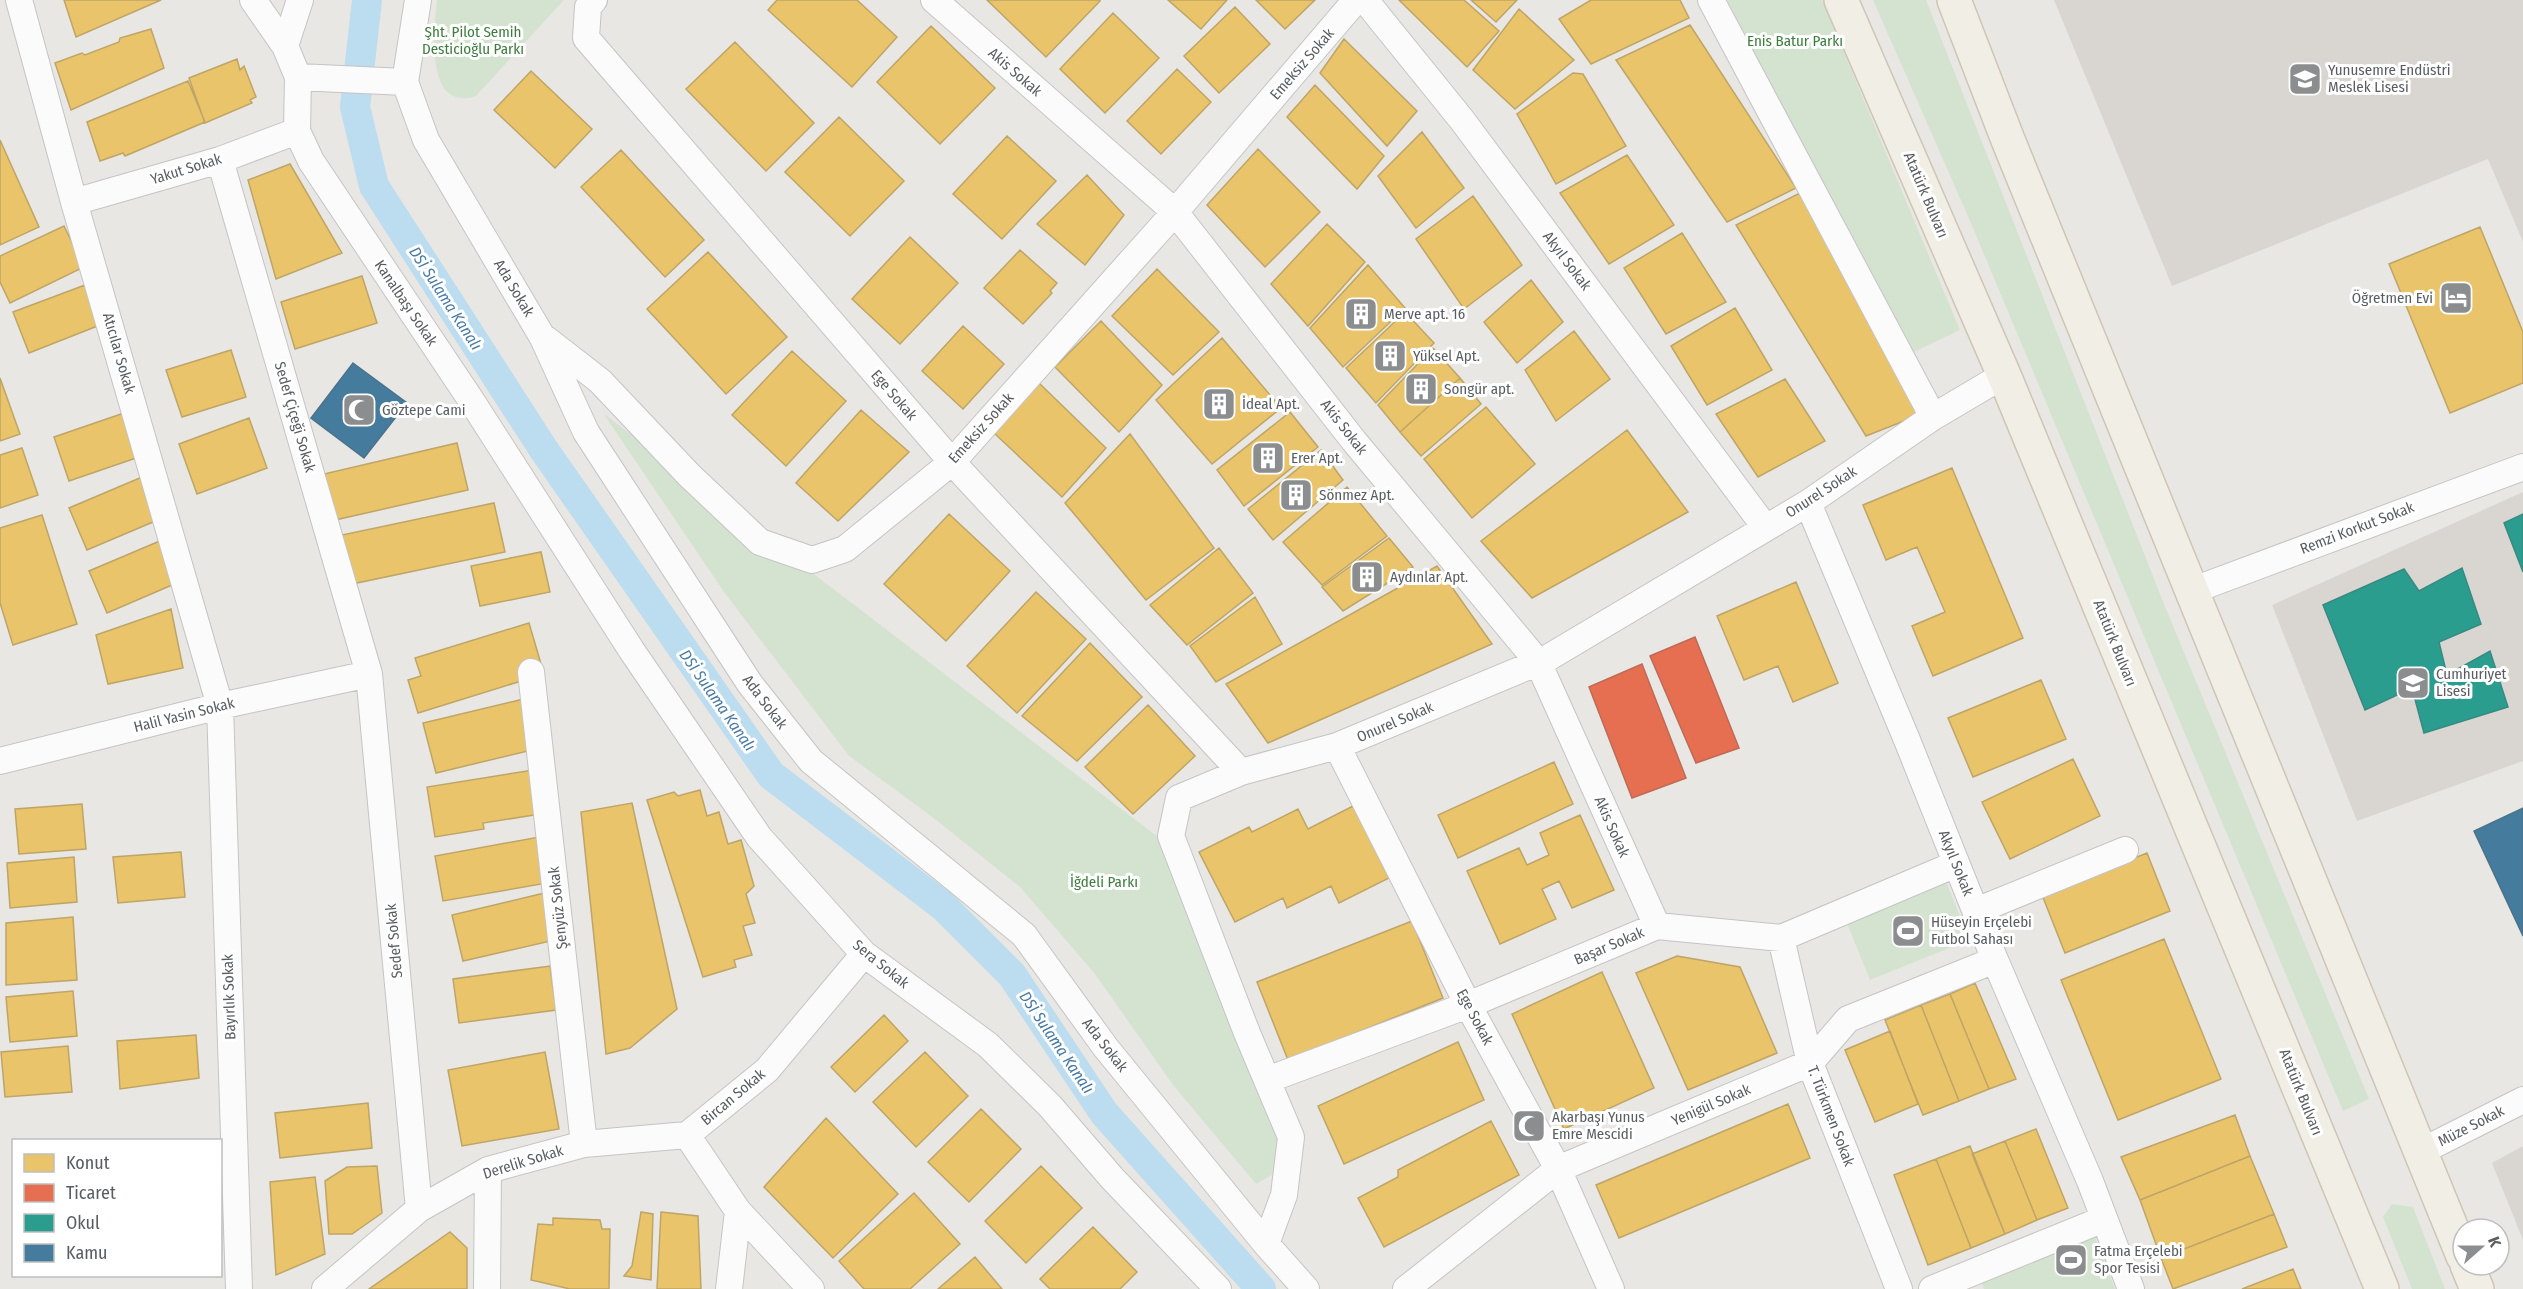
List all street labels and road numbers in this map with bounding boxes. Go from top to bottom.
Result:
street label: Emeksiz Sokak [1266,25,1338,103]
street label: Akis Sokak [985,44,1045,100]
street label: Atatürk Bulvarı [1900,149,1952,241]
street label: Yakut Sokak [148,150,224,188]
street label: Akyıl Sokak [1539,228,1595,294]
street label: Ada Sokak [490,256,538,320]
street label: Kanalbaşı Sokak [371,257,441,349]
street label: Atıcılar Sokak [99,311,139,395]
street label: Sedef Çiçeği Sokak [271,360,319,474]
street label: Ege Sokak [867,366,921,424]
street label: Emeksiz Sokak [945,389,1017,467]
street label: Akis Sokak [1317,396,1371,458]
street label: Onurel Sokak [1782,462,1860,522]
street label: Remzi Korkut Sokak [2297,498,2417,558]
street label: Atatürk Bulvarı [2090,597,2140,689]
street label: Ada Sokak [739,671,791,733]
street label: Halil Yasin Sokak [132,694,236,736]
street label: Onurel Sokak [1354,698,1436,746]
street label: Akis Sokak [1591,794,1633,860]
street label: Akyıl Sokak [1935,828,1977,898]
street label: Şenyüz Sokak [545,866,571,950]
street label: Sedef Sokak [382,903,406,979]
street label: Başar Sokak [1571,923,1647,969]
street label: Sera Sokak [849,936,913,992]
street label: Bayırlık Sokak [219,954,239,1040]
street label: Ege Sokak [1453,986,1497,1048]
street label: Ada Sokak [1078,1015,1132,1075]
street label: Atatürk Bulvarı [2276,1046,2326,1138]
street label: T. Türkmen Sokak [1804,1063,1858,1169]
street label: Bircan Sokak [697,1065,769,1129]
street label: Yenigül Sokak [1669,1080,1753,1130]
street label: Müze Sokak [2435,1102,2507,1150]
street label: Derelik Sokak [481,1141,565,1183]

